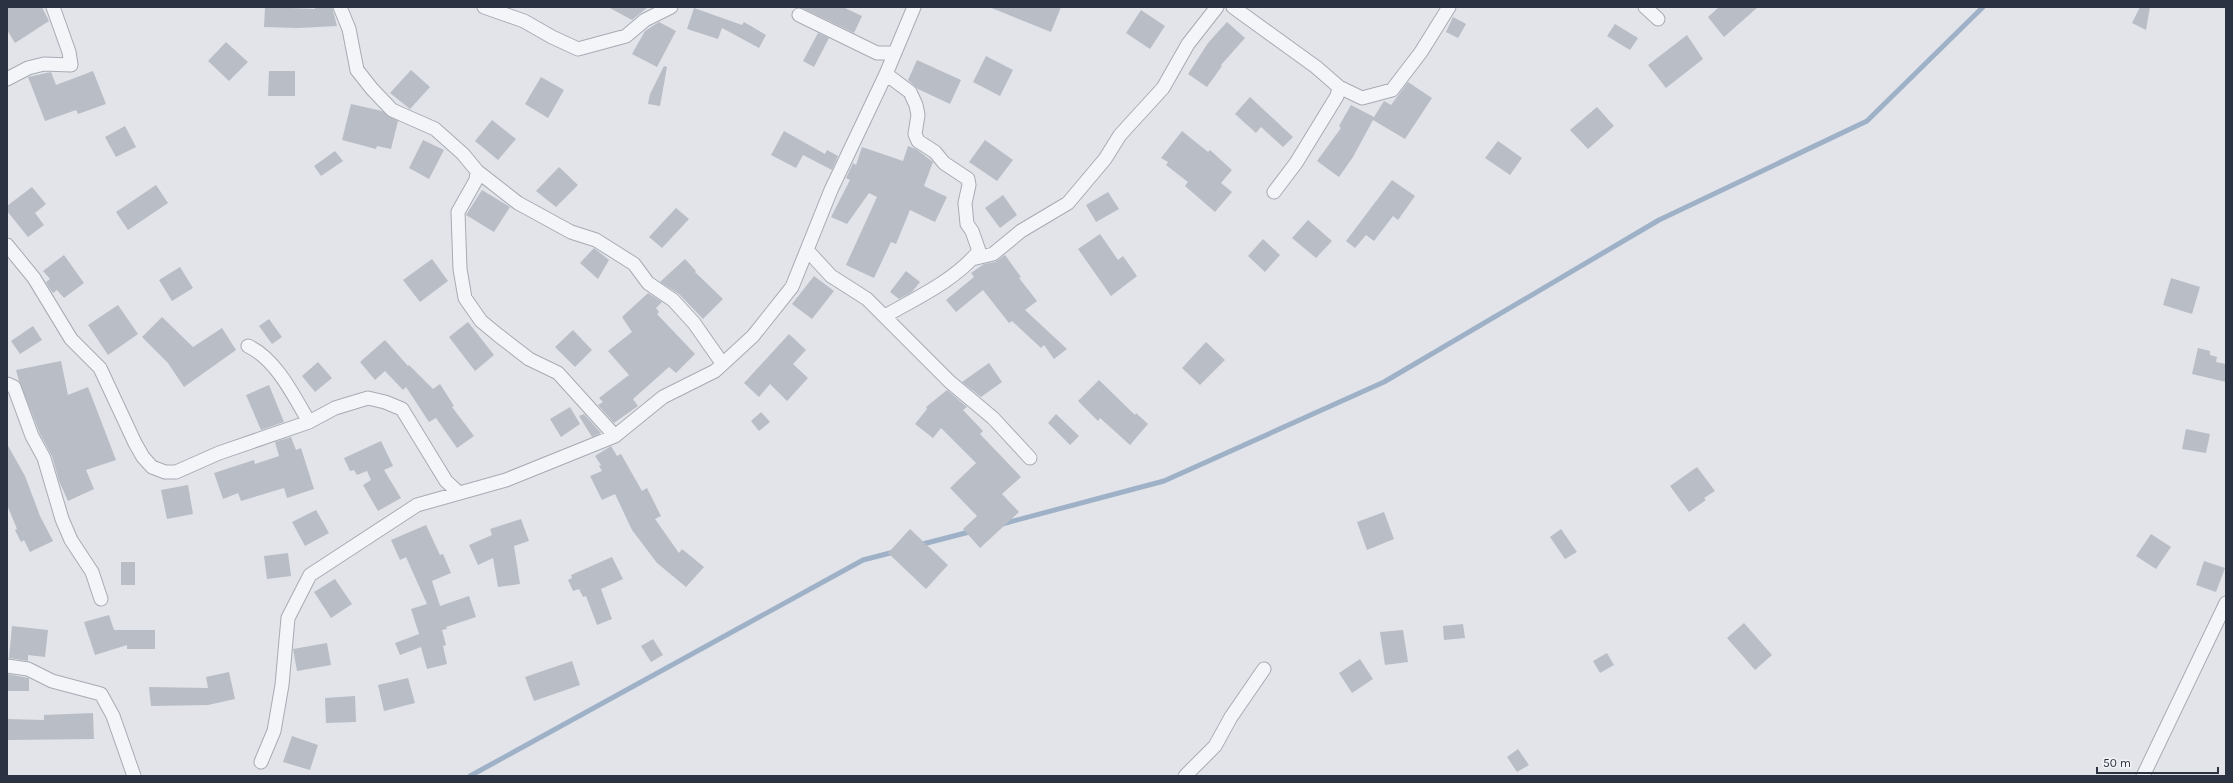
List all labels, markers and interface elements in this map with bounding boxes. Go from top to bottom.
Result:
scale bar [2097,749,2218,775]
text: 50 m [2103,756,2131,770]

